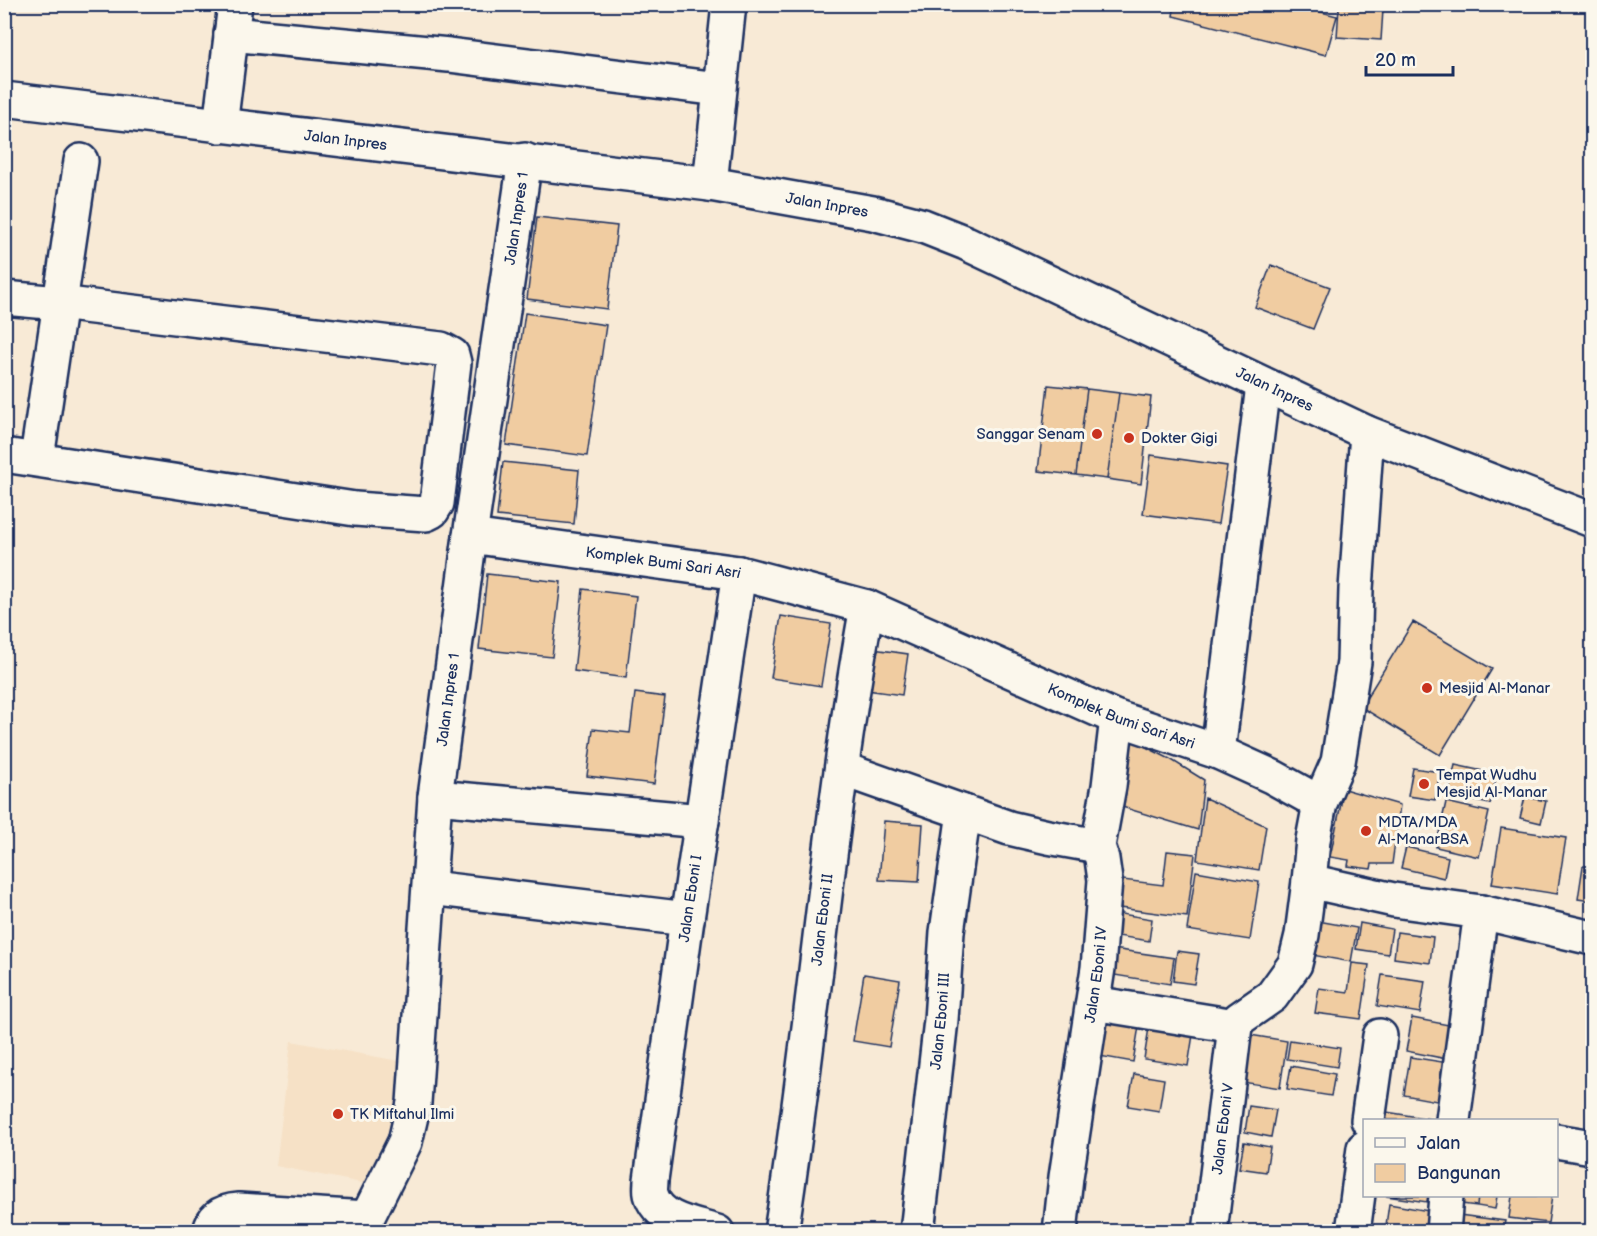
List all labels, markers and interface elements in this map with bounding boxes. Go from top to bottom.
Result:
scale bar [1366,39,1453,77]
text: 20 m [1375,50,1416,71]
street label: Jalan Inpres [303,126,389,155]
street label: Jalan Inpres 1 [500,171,533,266]
street label: Jalan Inpres [784,188,870,222]
street label: Jalan Inpres [1233,363,1317,416]
place label: Sanggar Senam [977,425,1085,444]
marker: Sanggar Senam [1090,427,1104,441]
place label: Dokter Gigi [1141,429,1218,448]
marker: Dokter Gigi [1122,431,1136,445]
street label: Komplek Bumi Sari Asri [584,542,743,583]
street label: Jalan Inpres 1 [432,652,464,747]
street label: Komplek Bumi Sari Asri [1045,679,1198,753]
place label: Mesjid Al-Manar [1439,679,1550,698]
marker: Mesjid Al-Manar [1420,681,1434,695]
place label: Tempat Wudhu Mesjid Al-Manar [1436,766,1547,802]
marker: Tempat Wudhu Mesjid Al-Manar [1417,777,1431,791]
place label: MDTA/MDA Al-ManarBSA [1378,813,1469,849]
marker: MDTA/MDA Al-ManarBSA [1359,824,1373,838]
street label: Jalan Eboni I [674,853,706,943]
street label: Jalan Eboni II [807,872,837,967]
street label: Jalan Eboni IV [1080,925,1111,1024]
street label: Jalan Eboni III [926,972,954,1071]
street label: Jalan Eboni V [1208,1081,1238,1176]
place label: TK Miftahul Ilmi [350,1105,454,1124]
marker: TK Miftahul Ilmi [331,1107,345,1121]
legend [1363,1119,1558,1197]
text: Jalan [1417,1133,1460,1154]
text: Bangunan [1417,1163,1501,1184]

